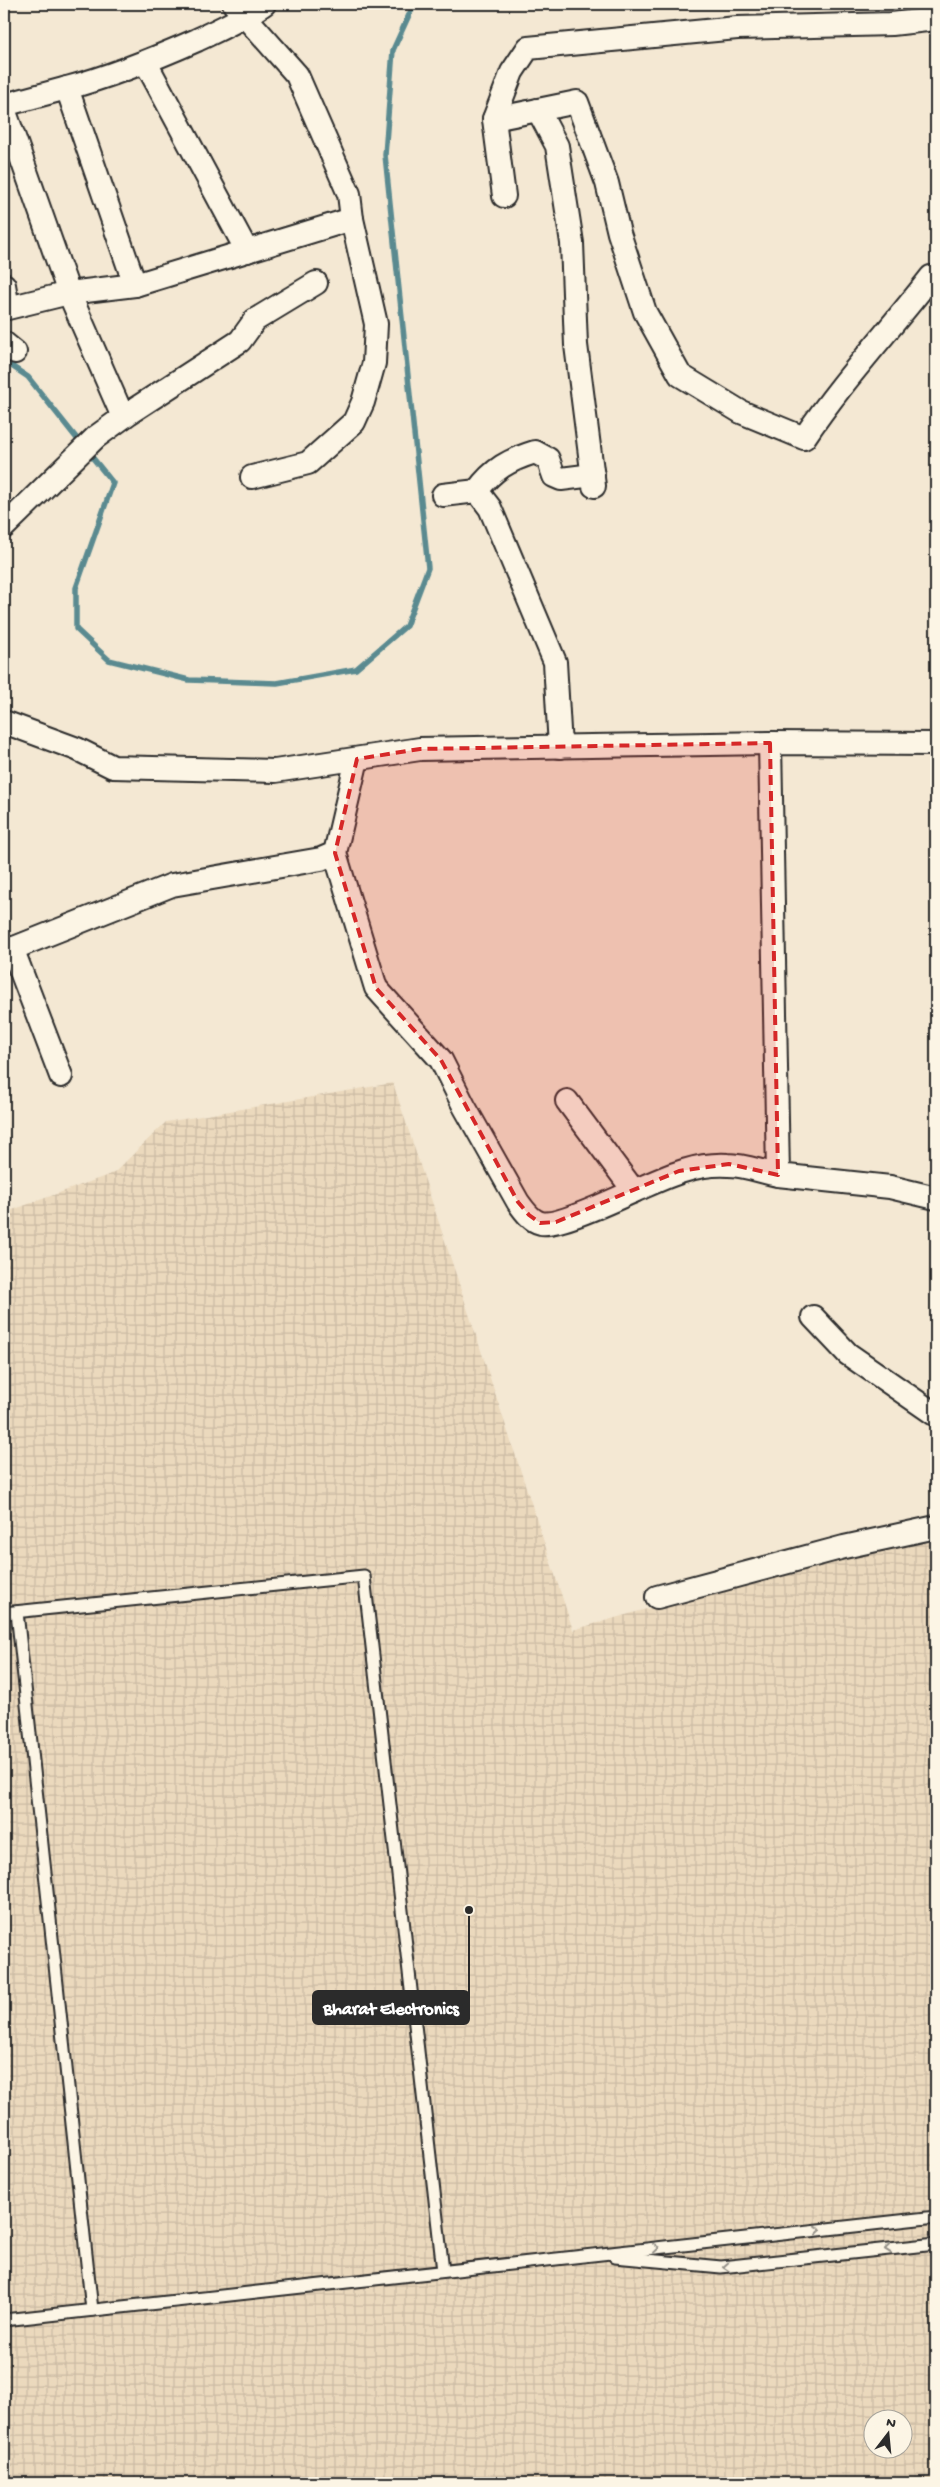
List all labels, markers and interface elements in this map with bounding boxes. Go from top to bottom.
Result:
callout: Bharat Electronics [313,1991,469,2024]
text: Bharat Electronics [322,2000,460,2021]
one-way arrow [814,2225,822,2236]
one-way arrow [653,2243,661,2254]
one-way arrow [883,2243,891,2254]
one-way arrow [722,2261,730,2272]
north arrow [862,2410,912,2460]
text: N [884,2414,898,2433]

